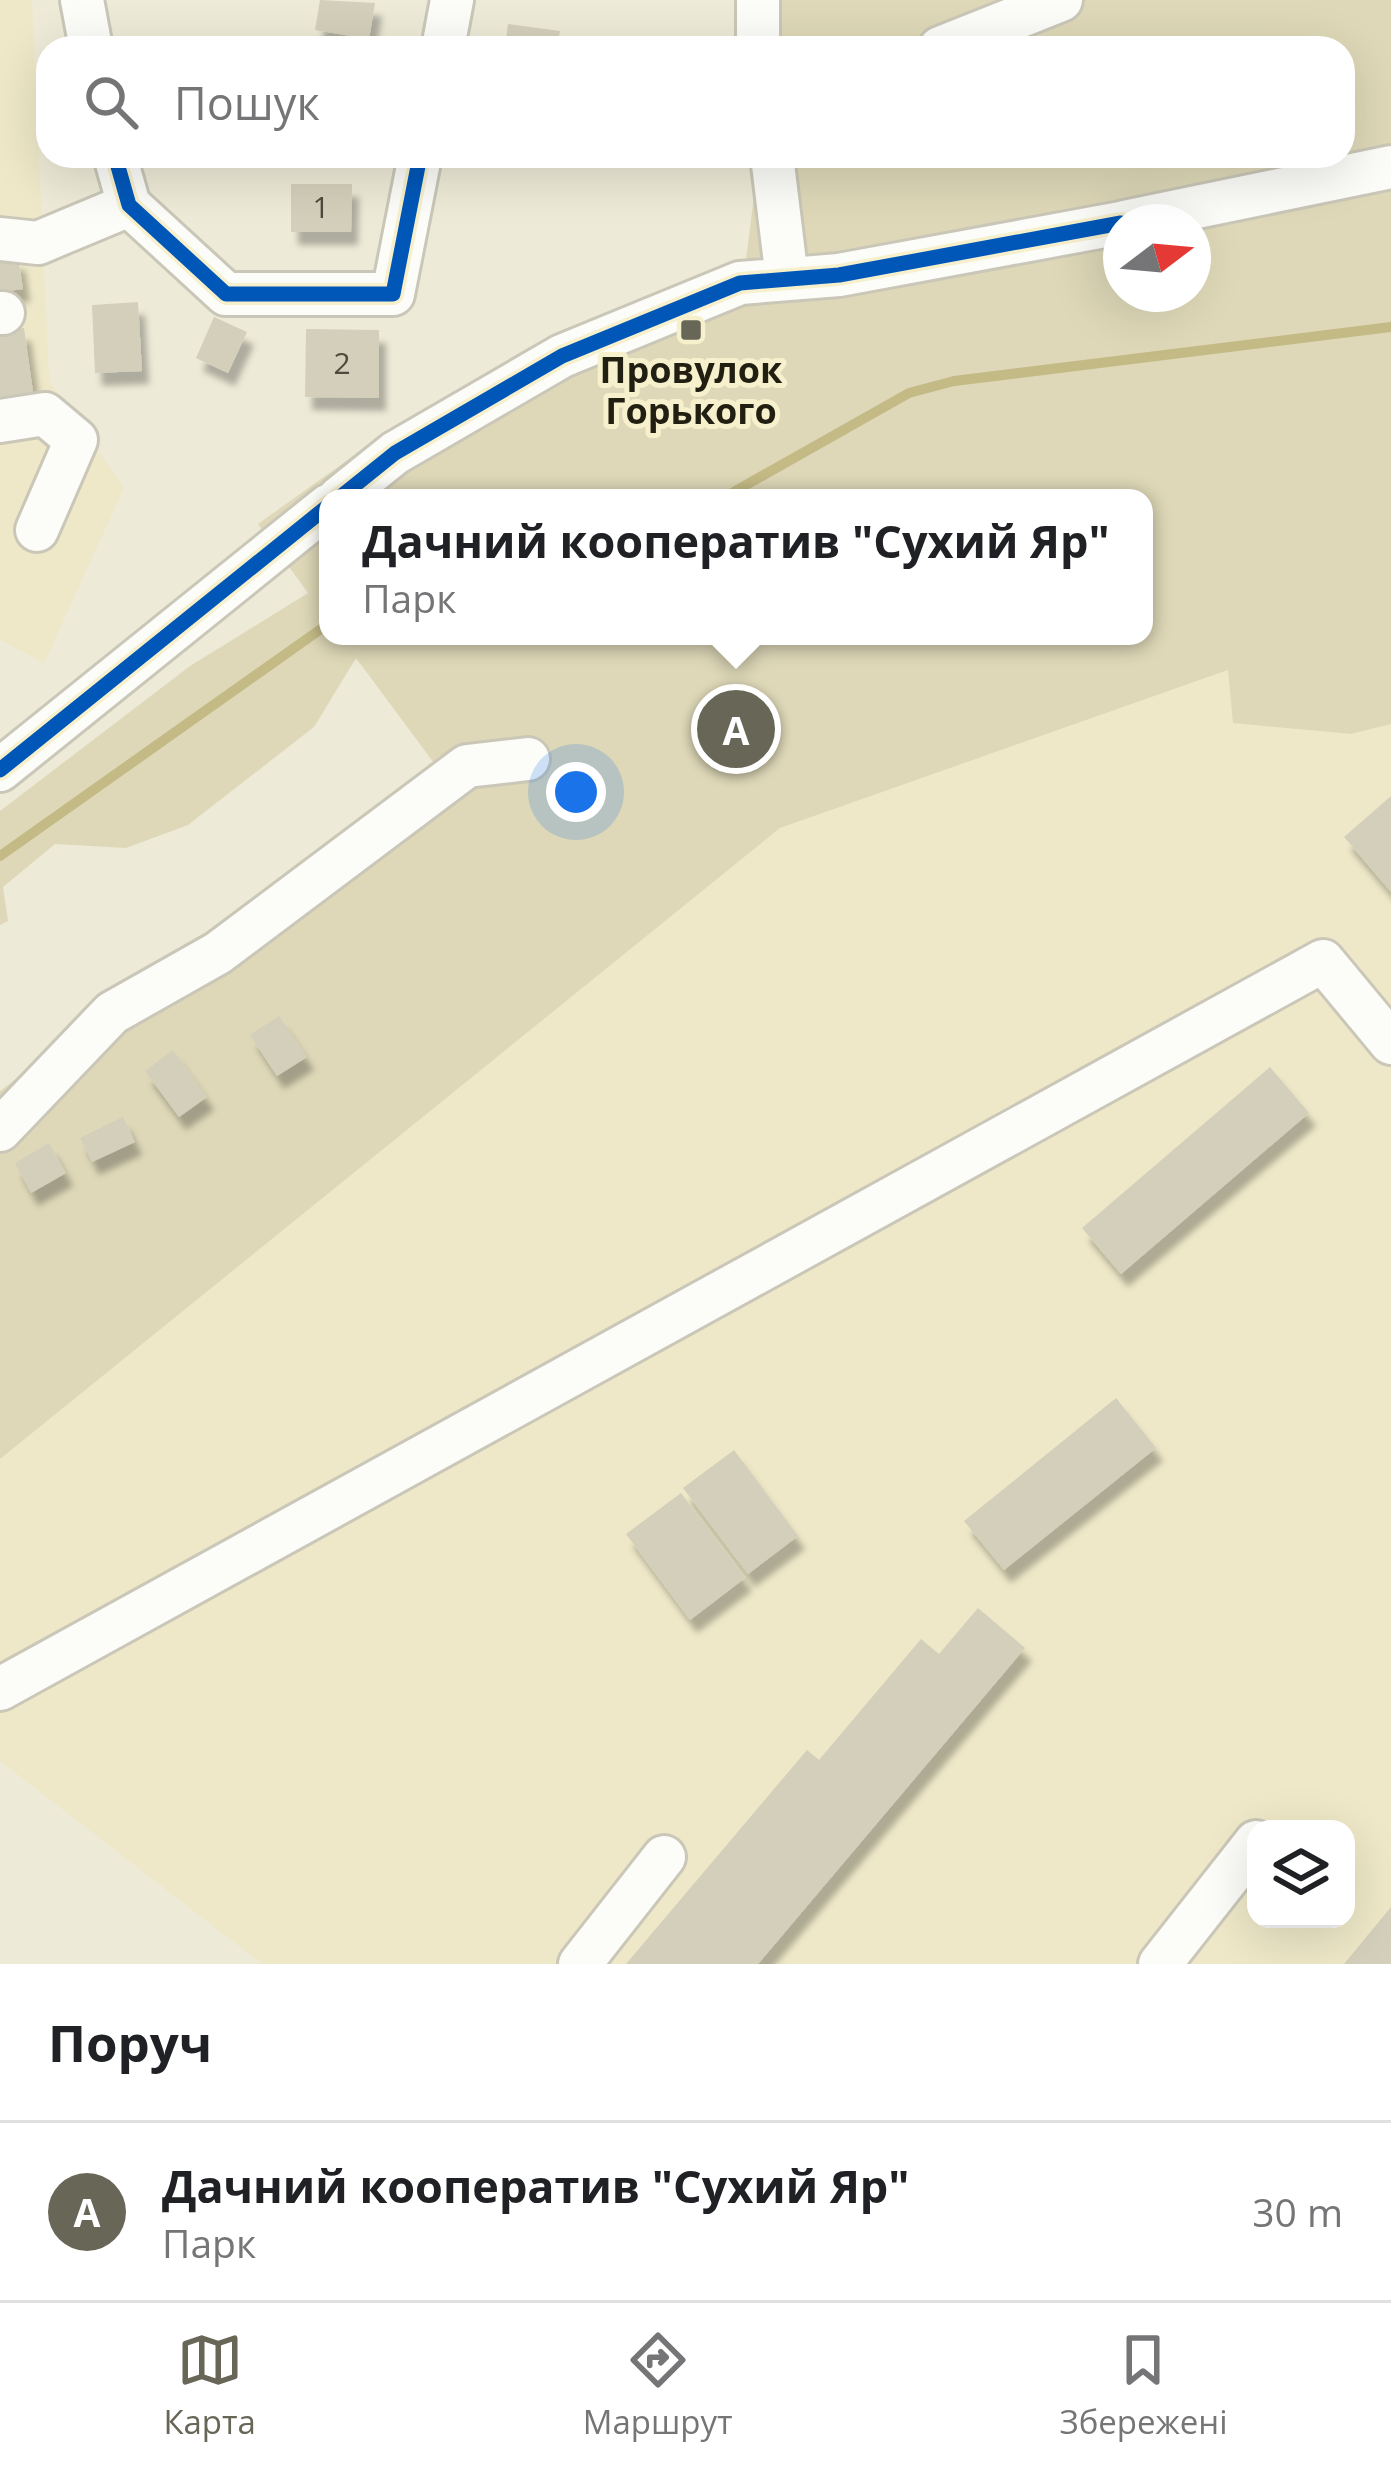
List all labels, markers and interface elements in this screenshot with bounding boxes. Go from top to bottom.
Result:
search box [36,36,1355,168]
icon: search [78,69,144,135]
text: Пошук [174,72,320,133]
house number: 1 [312,186,330,227]
north arrow [1103,204,1211,312]
marker: Провулок Горького [678,317,704,343]
house number: 2 [333,342,351,383]
place label: Провулок Горького [600,345,783,435]
popup [319,489,1153,645]
text: Дачний кооператив "Сухий Яр" [362,510,1110,571]
text: Парк [362,571,456,624]
pin: A [697,684,775,774]
your location [546,762,606,822]
map controls [1247,1820,1355,1928]
button: layers [1247,1820,1355,1928]
text: Поруч [48,2007,212,2077]
text: Дачний кооператив "Сухий Яр" [162,2155,910,2216]
text: A [74,2185,100,2238]
text: 30 m [1252,2185,1343,2238]
text: Парк [162,2216,256,2269]
tab: Карта [163,2327,256,2444]
tab: Маршрут [583,2327,733,2444]
tab: Збережені [1059,2327,1228,2444]

